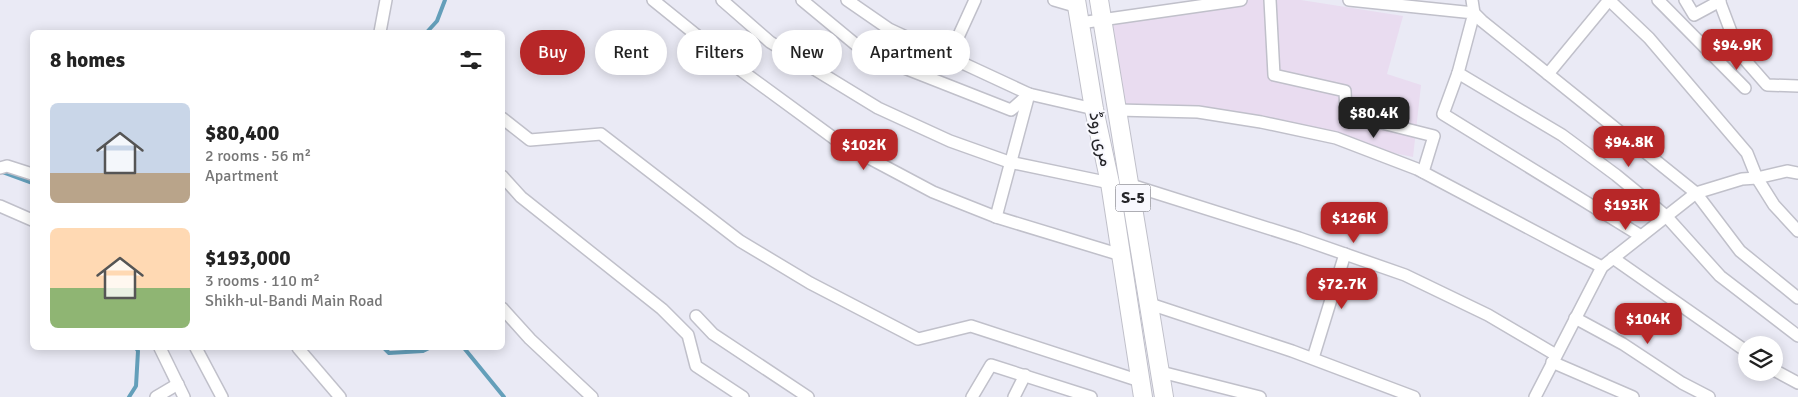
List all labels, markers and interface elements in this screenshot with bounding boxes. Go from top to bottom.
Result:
pin: $94.9K [1696,28,1778,71]
chip: Buy [520,30,585,75]
chip: Rent [595,30,667,75]
chip: Filters [677,30,762,75]
chip: New [772,30,842,75]
chip: Apartment [852,30,970,75]
text: $94.9K [1712,35,1762,55]
icon: filters [457,46,485,74]
text: 8 homes [50,47,125,73]
pin: $80.4K [1333,96,1415,139]
text: $80.4K [1349,103,1399,123]
street label: مری روڈ [1084,109,1118,169]
text: $80,400 [205,120,279,146]
icon: home [90,123,150,183]
pin: $94.8K [1588,126,1670,168]
pin: $102K [829,128,899,171]
text: $94.8K [1604,132,1654,152]
text: $102K [842,135,886,155]
text: 2 rooms · 56 m² [205,146,311,166]
text: Apartment [205,166,278,186]
road number: S-5 [1116,184,1150,212]
pin: $193K [1591,188,1661,231]
text: $193K [1604,195,1648,215]
pin: $126K [1319,202,1389,244]
text: $126K [1332,208,1376,228]
text: $193,000 [205,245,291,271]
icon: home [90,248,150,308]
pin: $72.7K [1301,268,1383,310]
text: 3 rooms · 110 m² [205,271,320,291]
text: $72.7K [1317,274,1367,294]
text: Shikh-ul-Bandi Main Road [205,291,383,311]
pin: $104K [1613,302,1683,345]
text: $104K [1626,309,1670,329]
map controls [1738,336,1783,381]
button: layers [1738,336,1783,381]

